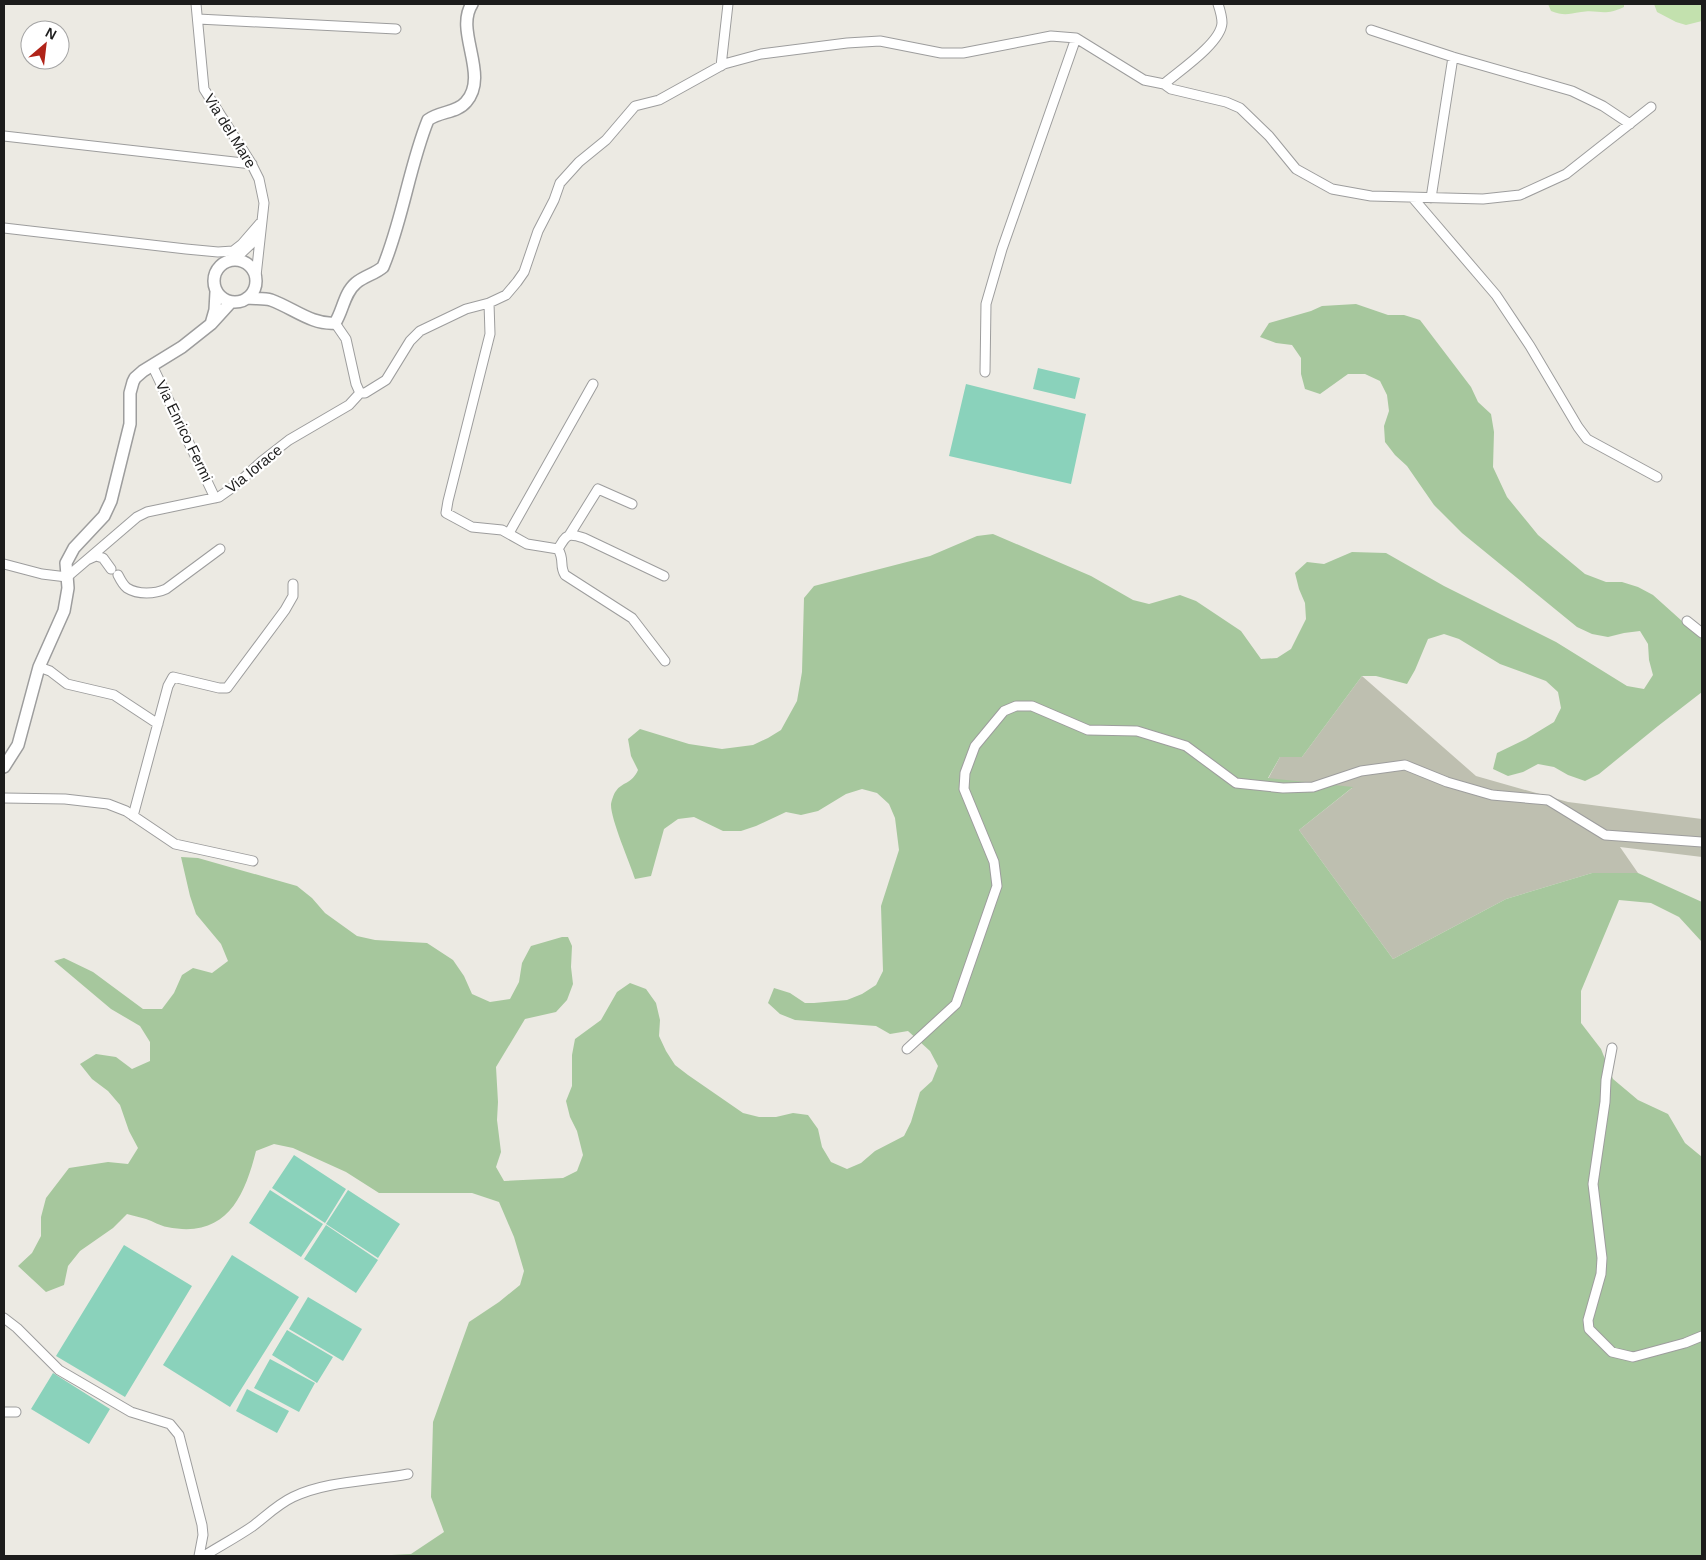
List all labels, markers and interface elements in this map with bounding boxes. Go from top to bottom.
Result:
north arrow [20,20,70,70]
text: N [43,24,59,43]
street label: Via del Mare [201,91,260,171]
street label: Via Enrico Fermi [153,377,216,484]
street label: Via Iorace [222,441,285,496]

